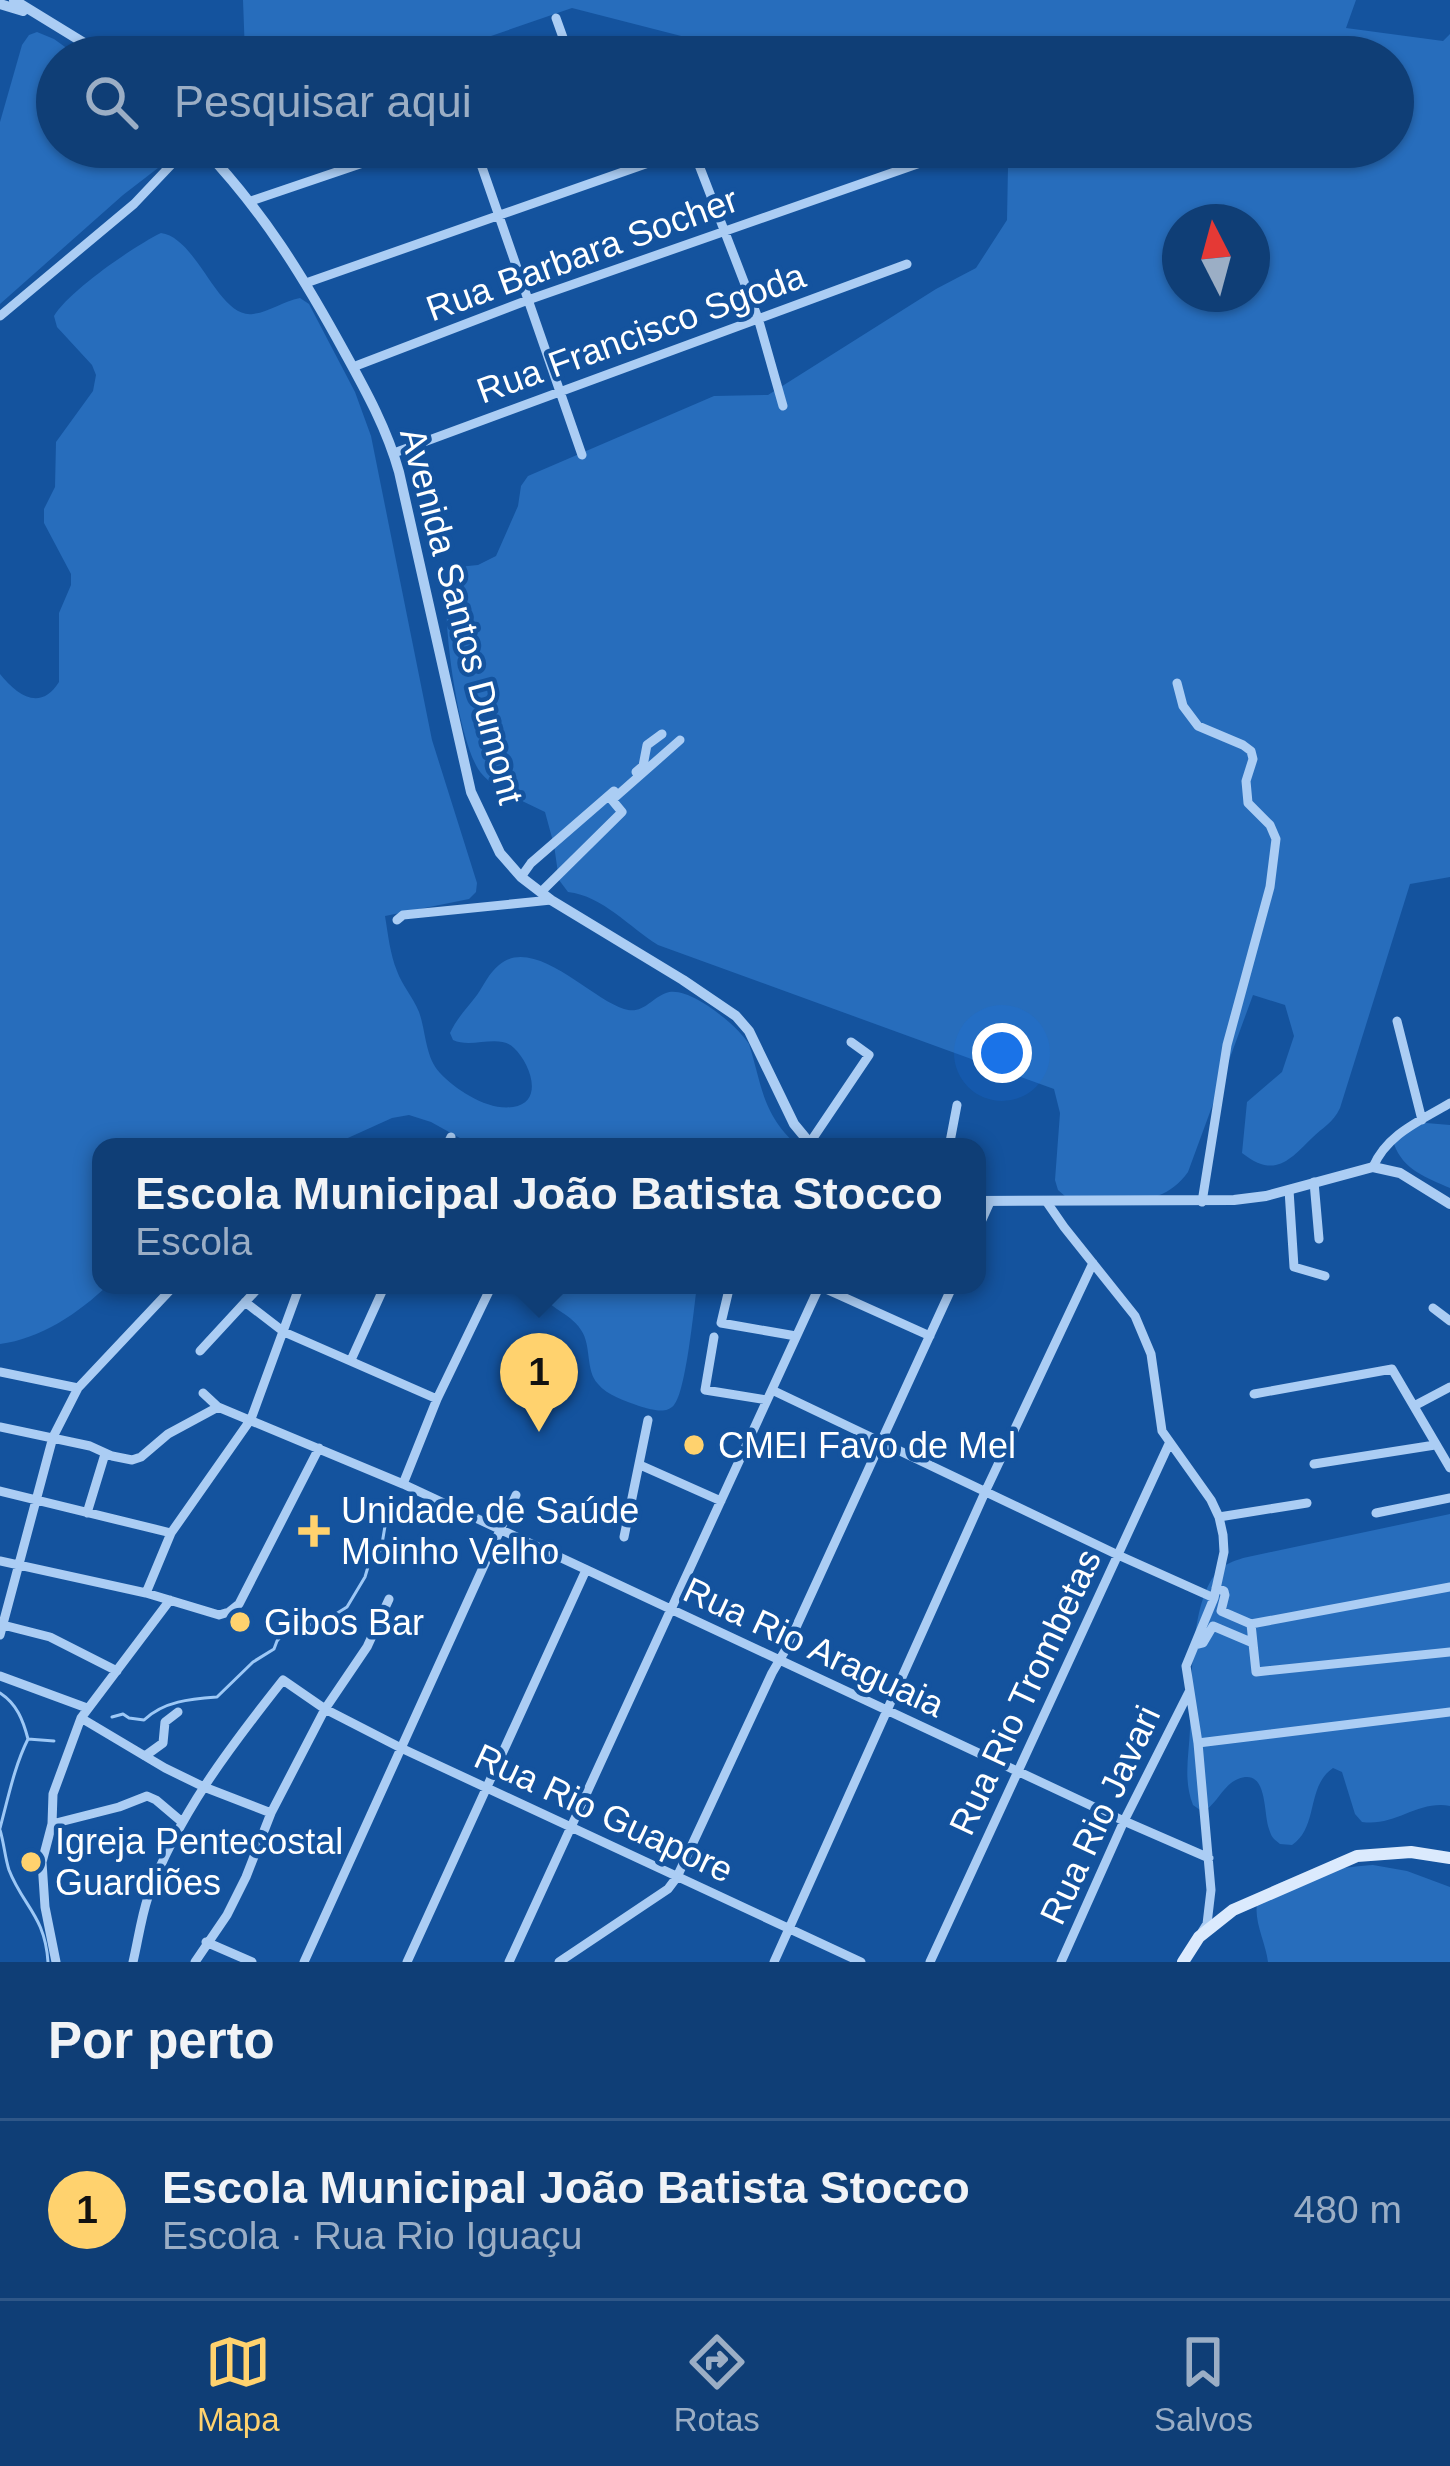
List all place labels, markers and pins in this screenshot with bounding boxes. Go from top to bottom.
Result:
pin: 1 [500,1333,578,1432]
place label: CMEI Favo de Mel [718,1425,1016,1466]
marker: CMEI Favo de Mel [681,1432,707,1458]
place label: Unidade de Saúde Moinho Velho [341,1490,639,1572]
marker: Unidade de Saúde Moinho Velho [298,1515,330,1547]
place label: Gibos Bar [264,1602,424,1643]
marker: Gibos Bar [227,1609,253,1635]
place label: Igreja Pentecostal Guardiões [55,1821,343,1903]
marker: Igreja Pentecostal Guardiões [18,1849,44,1875]

